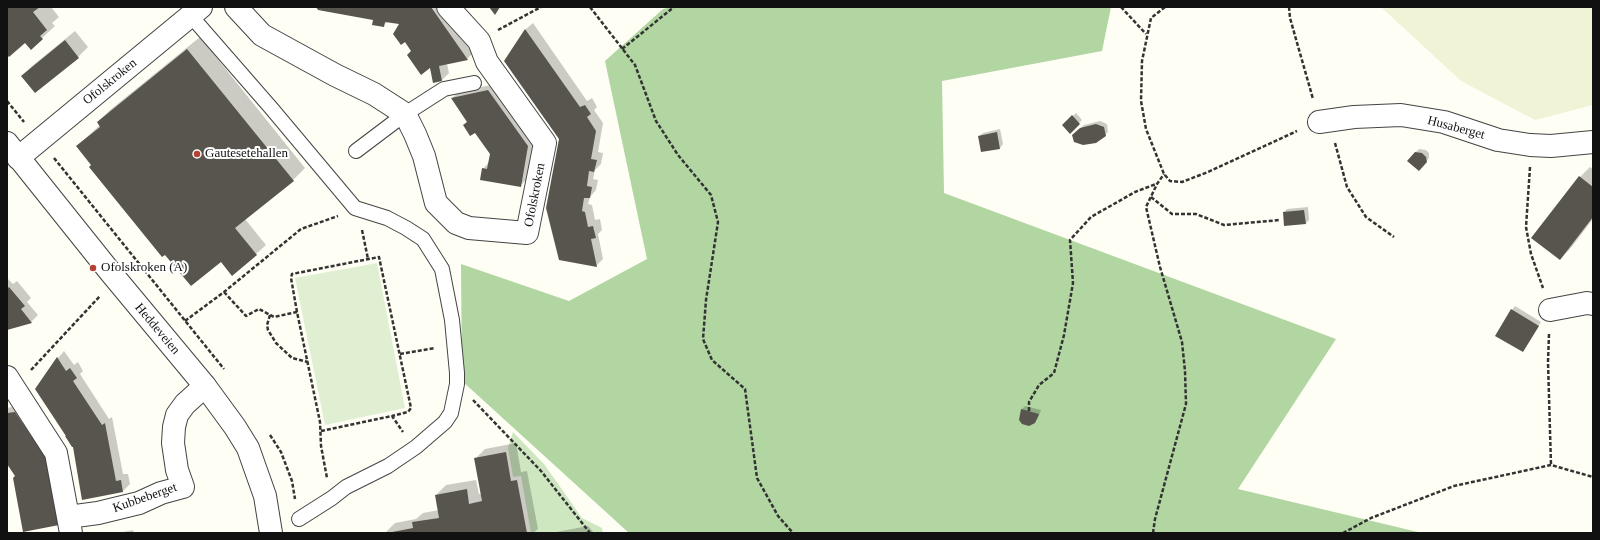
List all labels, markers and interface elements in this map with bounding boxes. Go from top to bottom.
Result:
street label: Ofolskroken [80,55,140,109]
street label: Husaberget [1426,113,1486,143]
place label: Gautesetehallen [205,146,288,162]
marker: Gautesetehallen [192,149,202,159]
street label: Ofolskroken [521,162,549,228]
place label: Ofolskroken (A) [101,260,187,276]
marker: Ofolskroken (A) [88,263,98,273]
street label: Heddeveien [131,300,183,358]
street label: Kubbeberget [111,480,179,516]

